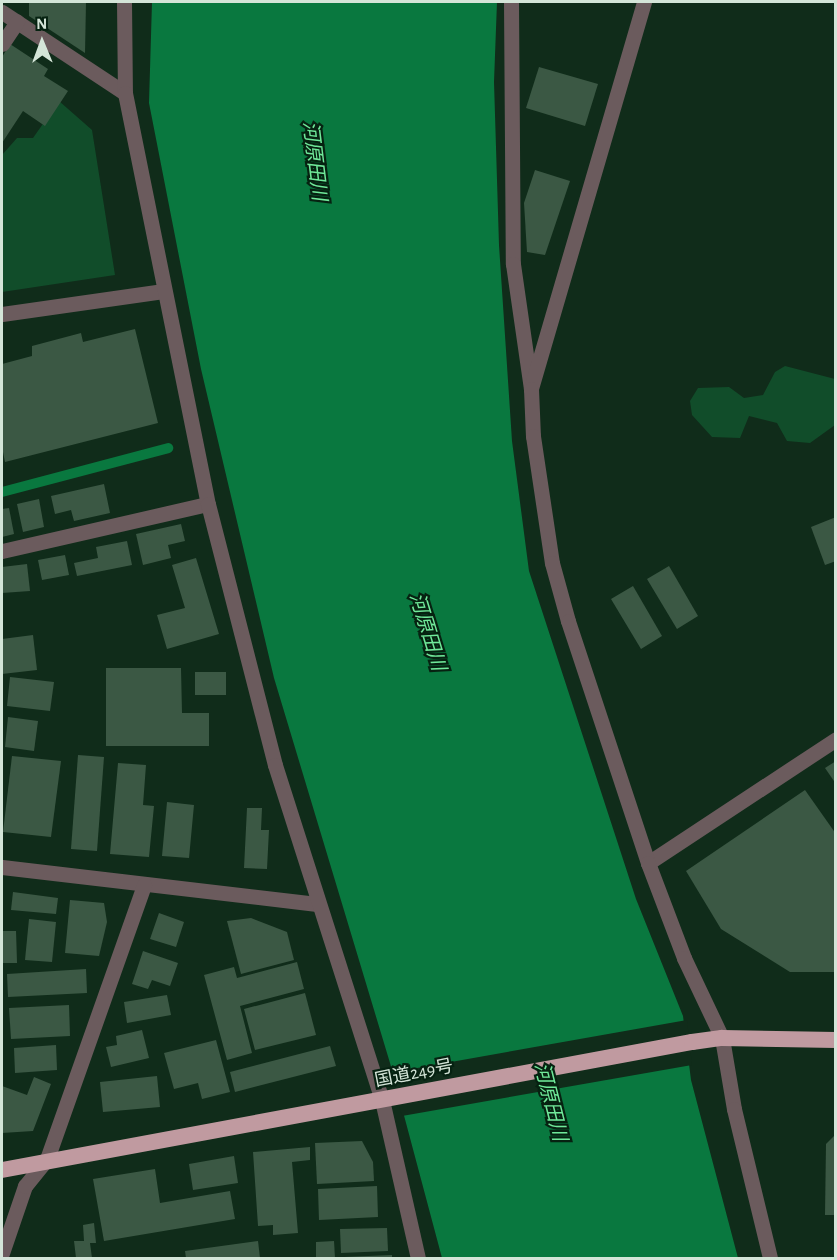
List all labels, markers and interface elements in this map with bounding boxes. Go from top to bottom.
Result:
north arrow [12,12,72,72]
text: N [36,16,47,32]
water label: 河原田川 [297,120,331,202]
water label: 河原田川 [404,590,450,674]
street label: 国道249号 [373,1056,455,1092]
water label: 河原田川 [529,1060,571,1144]

